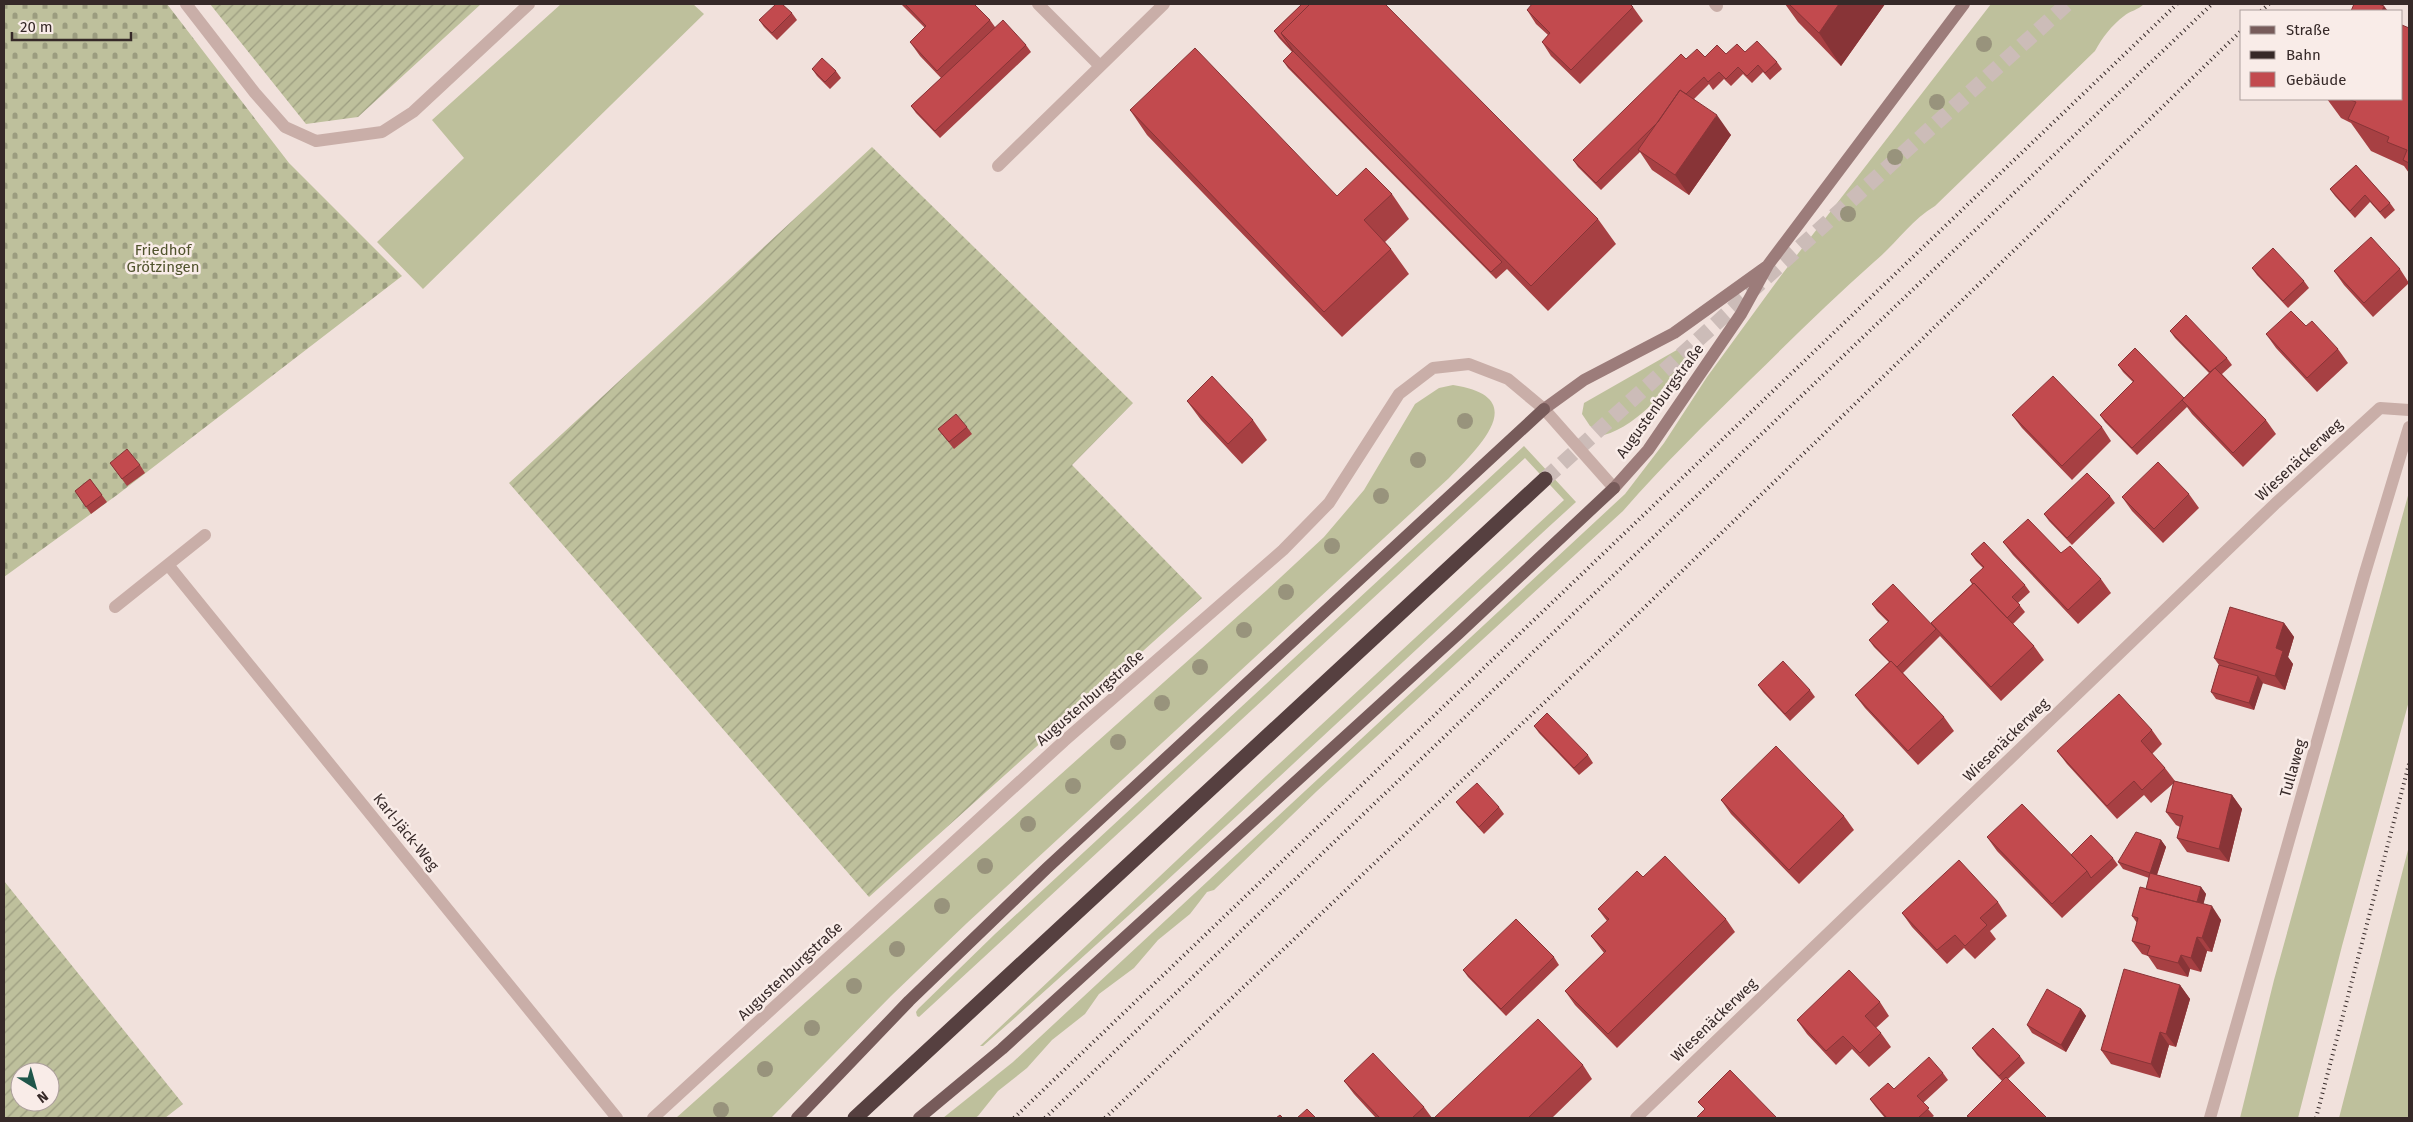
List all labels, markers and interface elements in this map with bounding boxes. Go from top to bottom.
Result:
scale bar [12,10,131,42]
legend [2240,10,2403,100]
text: 20 m [20,18,53,36]
text: Straße [2286,21,2330,39]
text: Bahn [2286,46,2321,64]
text: Gebäude [2286,71,2346,89]
park label: Friedhof Grötzingen [126,241,200,276]
street label: Augustenburgstraße [1613,340,1707,462]
street label: Wiesenäckerweg [2252,415,2346,505]
street label: Augustenburgstraße [1033,646,1147,750]
street label: Wiesenäckerweg [1959,694,2053,785]
street label: Tullaweg [2276,737,2310,799]
street label: Karl-Jäck-Weg [369,790,443,874]
street label: Augustenburgstraße [734,918,846,1024]
street label: Wiesenäckerweg [1667,974,1761,1065]
north arrow [10,1062,60,1112]
text: N [34,1087,51,1107]

